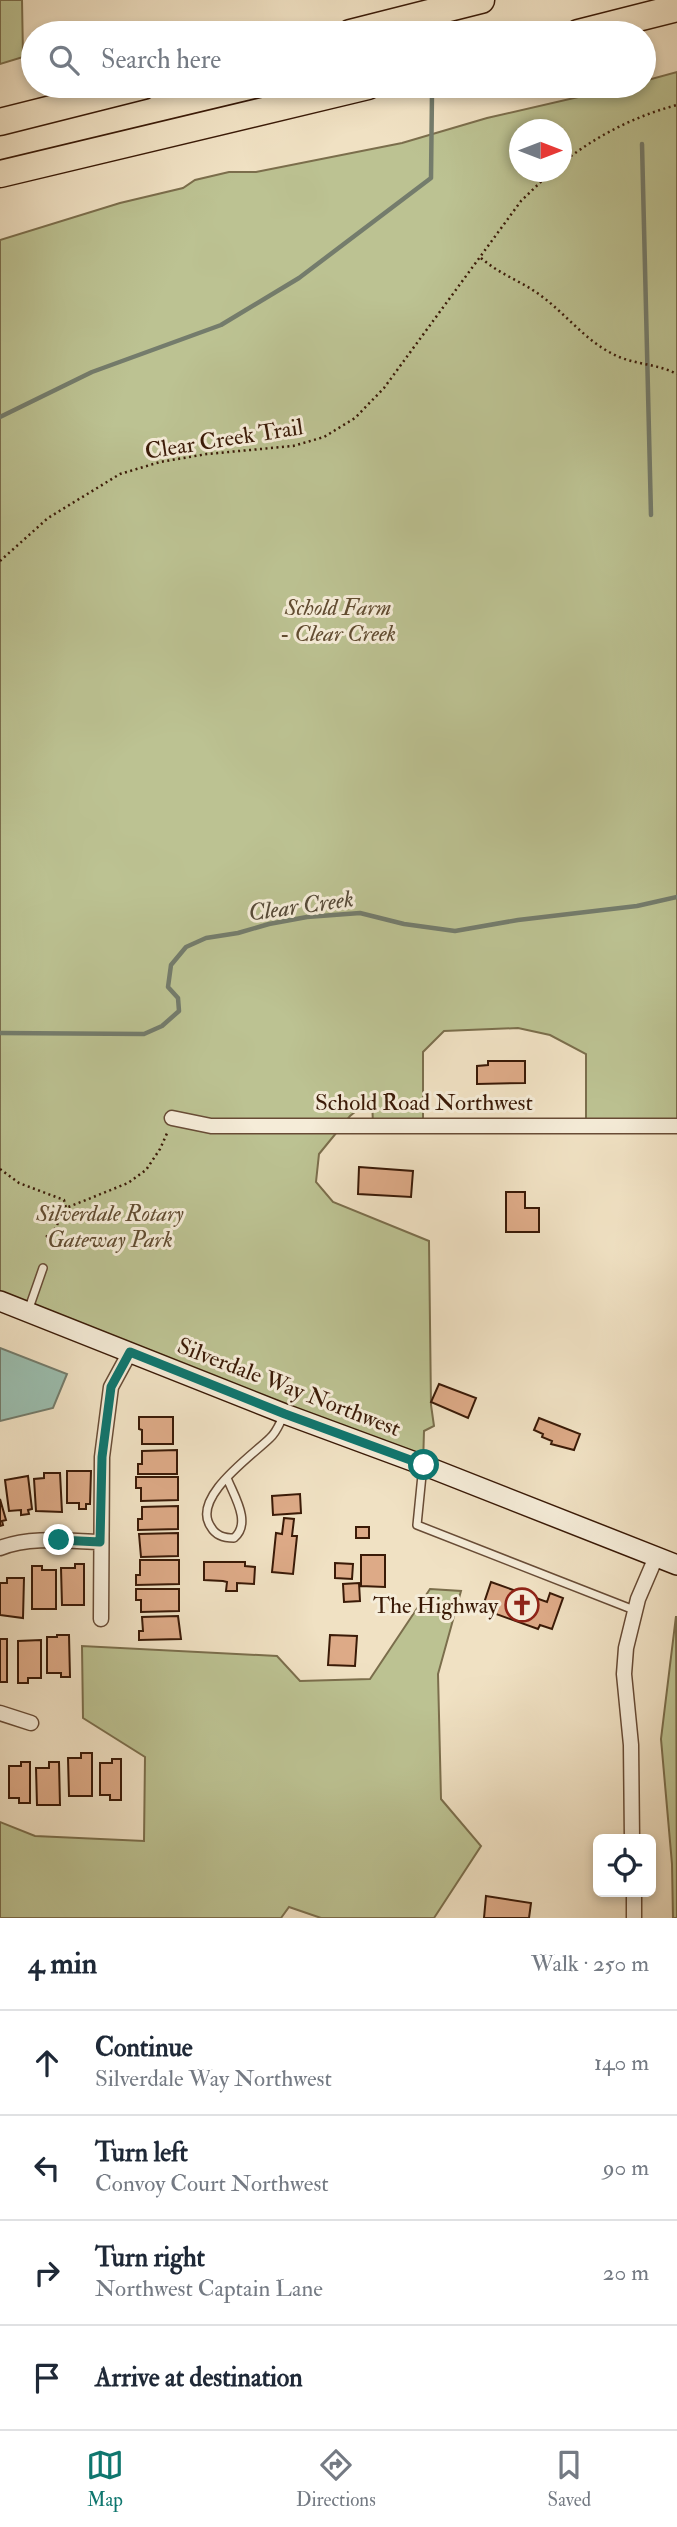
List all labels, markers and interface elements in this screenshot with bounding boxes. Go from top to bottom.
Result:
search box [21,21,656,98]
icon: search [45,41,83,79]
text: Search here [101,44,221,76]
north arrow [509,119,572,182]
street label: Clear Creek Trail [143,412,305,466]
park label: Schold Farm - Clear Creek [280,593,396,648]
water label: Clear Creek [246,883,356,929]
street label: Schold Road Northwest [315,1088,533,1117]
park label: Silverdale Rotary Gateway Park [35,1199,184,1254]
street label: Silverdale Way Northwest [173,1331,405,1443]
route start [408,1449,439,1480]
route end [43,1524,74,1555]
church icon: The Highway [503,1586,541,1624]
place label: The Highway [373,1591,499,1620]
map controls [593,1834,656,1897]
button: locate [593,1834,656,1897]
text: 4 min [28,1945,97,1982]
text: Walk · 250 m [531,1949,649,1978]
text: Continue [95,2032,193,2064]
icon: ahead [28,2044,66,2082]
text: 140 m [594,2048,649,2077]
text: Silverdale Way Northwest [95,2064,332,2093]
text: Turn left [95,2137,188,2169]
icon: left [28,2149,66,2187]
text: 90 m [603,2153,649,2182]
text: Convoy Court Northwest [95,2169,329,2198]
text: Turn right [95,2242,205,2274]
icon: right [28,2254,66,2292]
text: 20 m [603,2258,649,2287]
text: Northwest Captain Lane [95,2274,323,2303]
icon: arrive [28,2359,66,2397]
text: Arrive at destination [95,2362,303,2394]
tab: Map [86,2446,124,2512]
tab: Directions [296,2446,376,2512]
tab: Saved [548,2446,591,2512]

